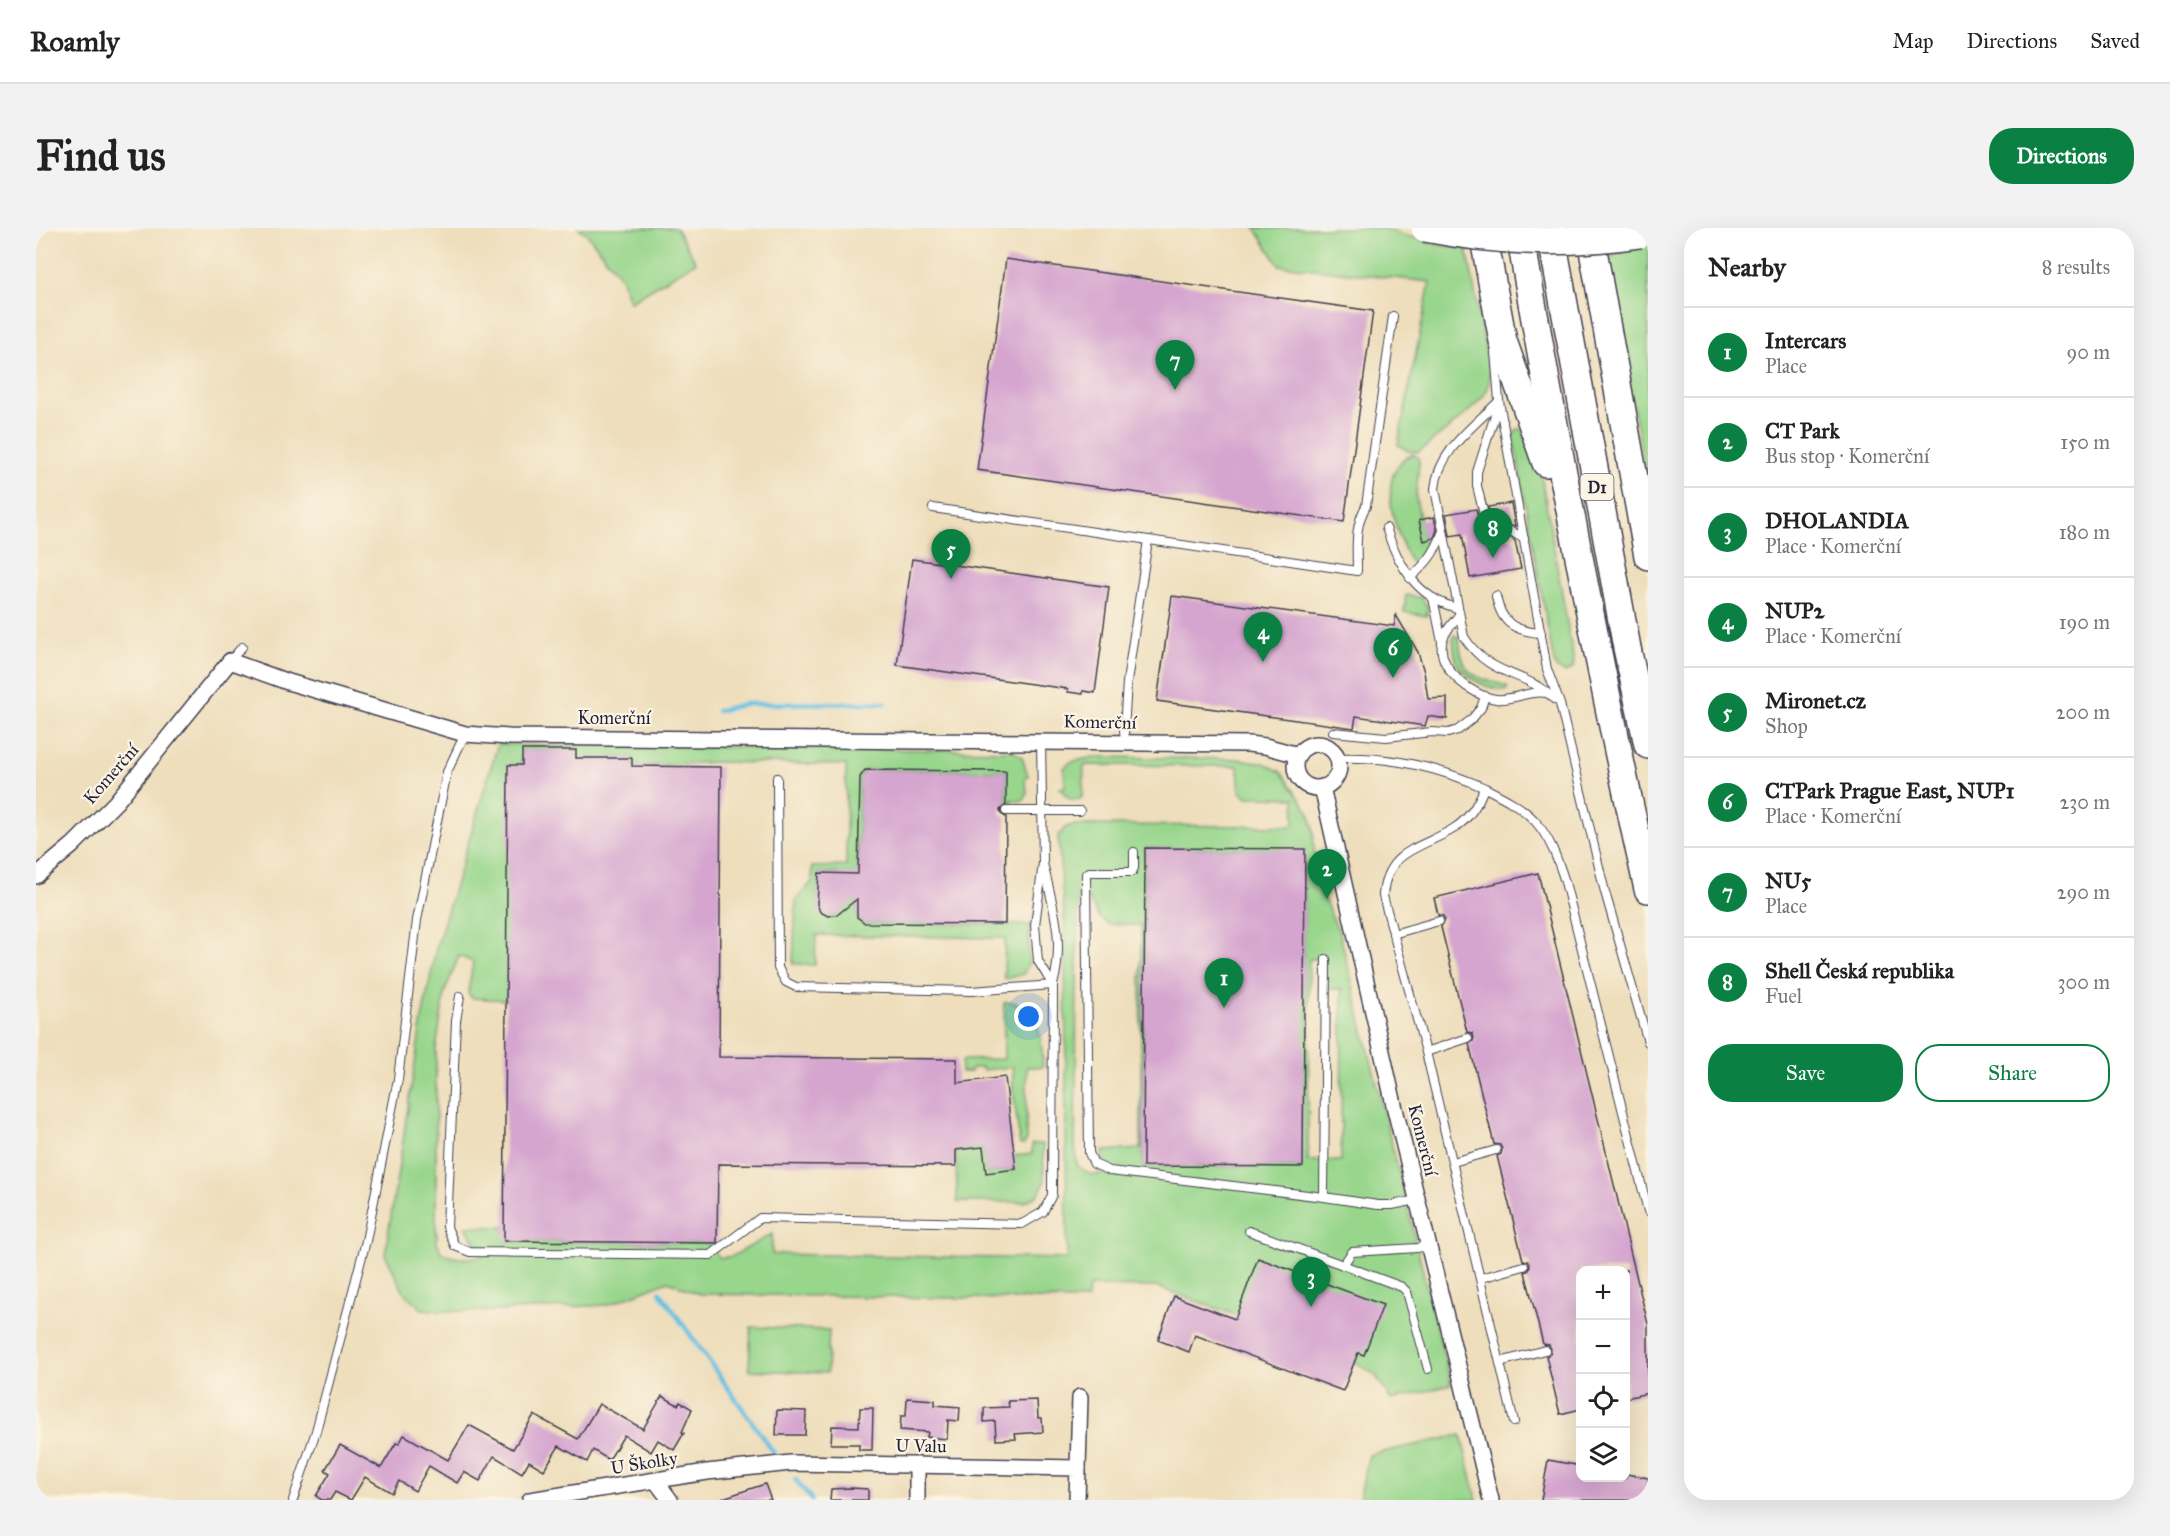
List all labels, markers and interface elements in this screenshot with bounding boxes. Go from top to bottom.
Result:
text: Roamly [30,24,119,59]
text: Map [1893,28,1934,54]
text: Directions [1967,28,2057,54]
text: Saved [2090,28,2140,54]
button: Directions [1989,128,2134,184]
text: Find us [36,130,166,182]
text: Nearby [1708,251,1786,283]
text: 8 results [2042,255,2110,279]
text: Intercars [1765,327,1846,354]
pin: 7 [1156,340,1194,390]
text: 1 [1724,340,1731,364]
text: 90 m [2067,340,2110,364]
text: Place [1765,354,1807,378]
text: CT Park [1765,417,1840,444]
text: 2 [1723,430,1732,454]
text: 150 m [2060,430,2110,454]
text: Bus stop · Komerční [1765,444,1929,468]
road number: D1 [1580,474,1614,500]
text: DHOLANDIA [1765,507,1909,534]
pin: 8 [1474,508,1512,558]
text: 3 [1724,520,1732,544]
text: 180 m [2059,520,2110,544]
pin: 5 [932,530,970,579]
text: Place · Komerční [1765,534,1901,558]
text: NUP2 [1765,597,1824,624]
text: 4 [1722,610,1733,634]
text: 190 m [2059,610,2110,634]
pin: 4 [1244,612,1282,662]
text: Place · Komerční [1765,624,1901,648]
pin: 6 [1374,628,1412,678]
text: Mironet.cz [1765,687,1866,714]
text: 5 [1723,700,1732,724]
text: 200 m [2056,700,2110,724]
street label: Komerční [577,707,652,729]
street label: Komerční [1063,710,1138,734]
text: Shop [1765,714,1808,738]
street label: Komerční [79,738,144,809]
text: CTPark Prague East, NUP1 [1765,777,2014,804]
text: 6 [1722,790,1733,814]
text: 230 m [2059,790,2110,814]
text: Place · Komerční [1765,804,1901,828]
pin: 2 [1308,850,1346,899]
text: NU5 [1765,867,1811,894]
text: 7 [1722,880,1733,904]
text: 290 m [2057,880,2110,904]
text: Place [1765,894,1807,918]
text: Shell Česká republika [1765,957,1954,984]
pin: 1 [1204,958,1244,1008]
text: 8 [1722,970,1733,994]
text: 300 m [2058,970,2110,994]
text: Fuel [1765,984,1802,1008]
your location [1014,1002,1043,1031]
button: Save [1708,1044,1903,1102]
button: Share [1915,1044,2110,1102]
street label: Komerční [1403,1102,1443,1179]
pin: 3 [1292,1258,1330,1307]
map controls [1576,1266,1630,1482]
button: + [1576,1266,1630,1320]
button: − [1576,1320,1630,1374]
button: locate [1576,1374,1630,1428]
button: layers [1576,1428,1630,1482]
street label: U Valu [895,1435,947,1457]
street label: U Školky [609,1446,680,1479]

